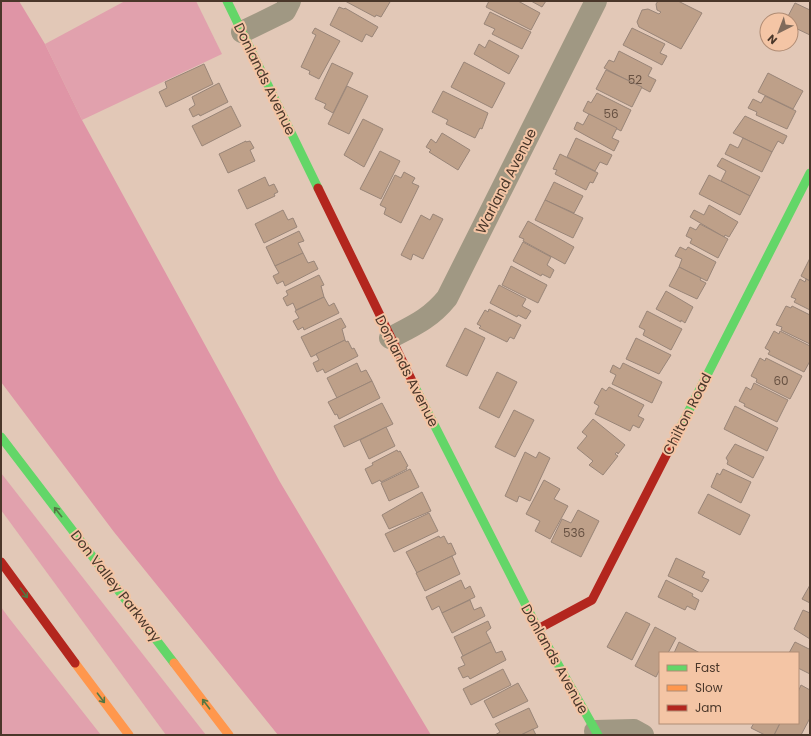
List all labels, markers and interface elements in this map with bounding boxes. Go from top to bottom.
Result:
north arrow [759,12,799,52]
street label: Donlands Avenue [229,19,301,139]
text: N [764,31,781,48]
house number: 52 [628,71,642,88]
house number: 56 [603,105,619,122]
street label: Warland Avenue [471,125,541,237]
street label: Donlands Avenue [370,312,444,431]
street label: Chilton Road [658,369,716,459]
house number: 60 [773,372,789,389]
one-way arrow [54,507,63,518]
house number: 536 [563,524,585,541]
street label: Don Valley Parkway [66,526,166,646]
one-way arrow [20,587,28,598]
street label: Donlands Avenue [516,600,594,718]
legend [659,652,799,724]
text: Fast [695,659,720,676]
text: Slow [695,679,723,696]
one-way arrow [97,692,106,703]
one-way arrow [202,699,210,710]
text: Jam [695,699,722,716]

